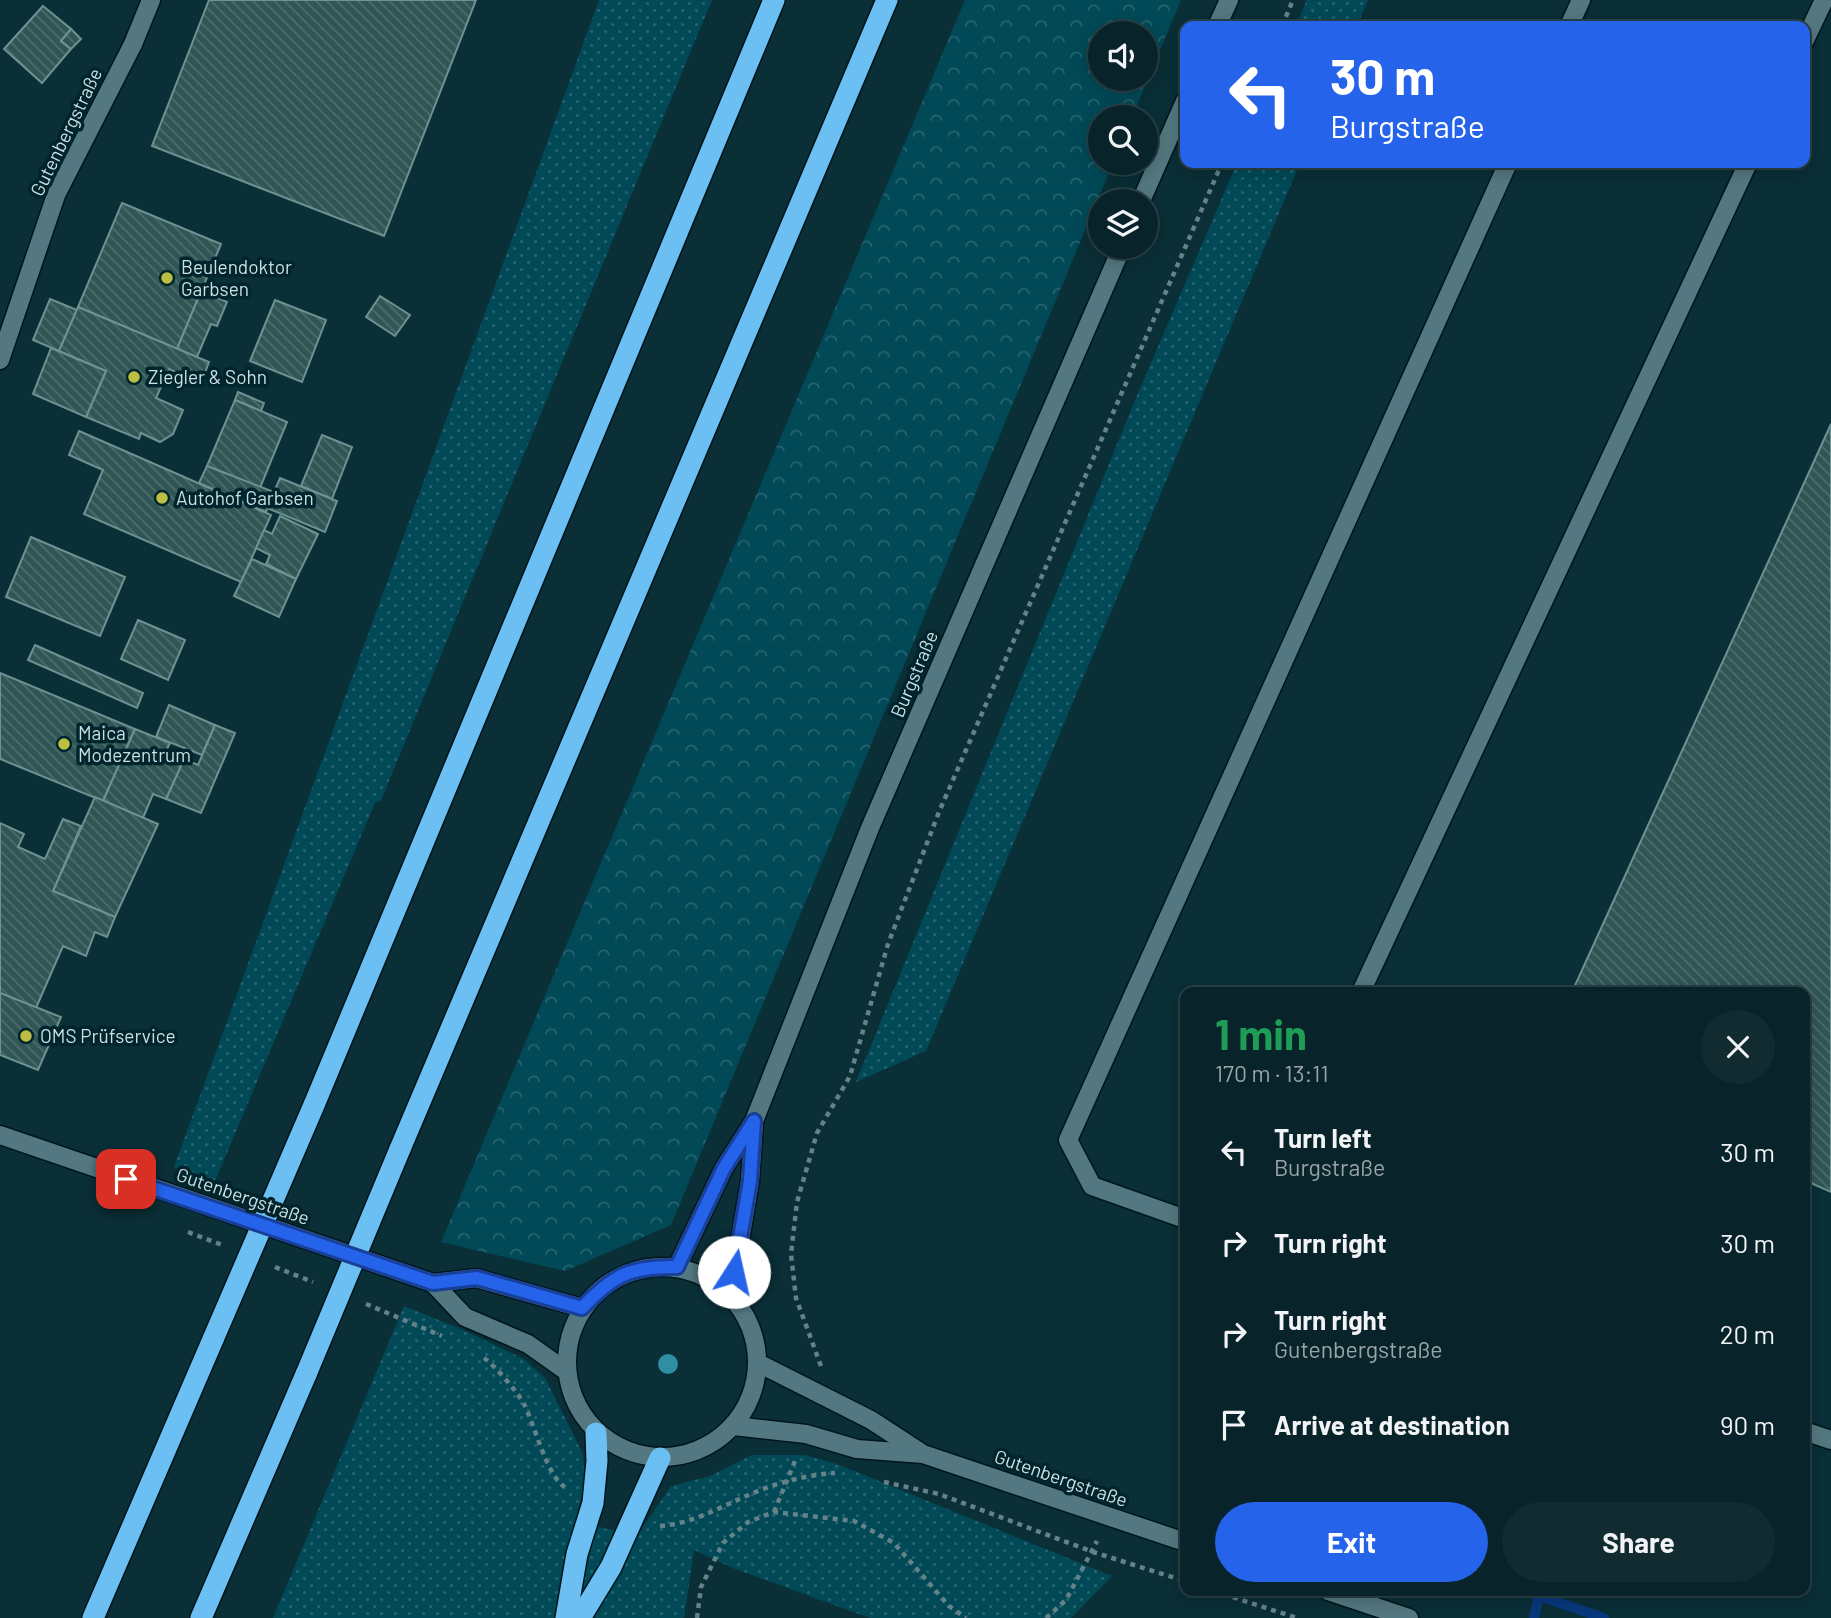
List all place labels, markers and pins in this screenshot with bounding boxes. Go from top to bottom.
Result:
place label: Beulendoktor Garbsen [181,255,292,300]
marker: Beulendoktor Garbsen [159,270,175,286]
place label: Ziegler & Sohn [148,365,267,388]
marker: Ziegler & Sohn [126,369,142,385]
place label: Autohof Garbsen [176,486,314,509]
marker: Autohof Garbsen [154,490,170,506]
place label: Maica Modezentrum [78,721,191,766]
marker: Maica Modezentrum [56,736,72,752]
place label: OMS Prüfservice [40,1024,176,1047]
marker: OMS Prüfservice [18,1028,34,1044]
pin [96,1149,156,1209]

